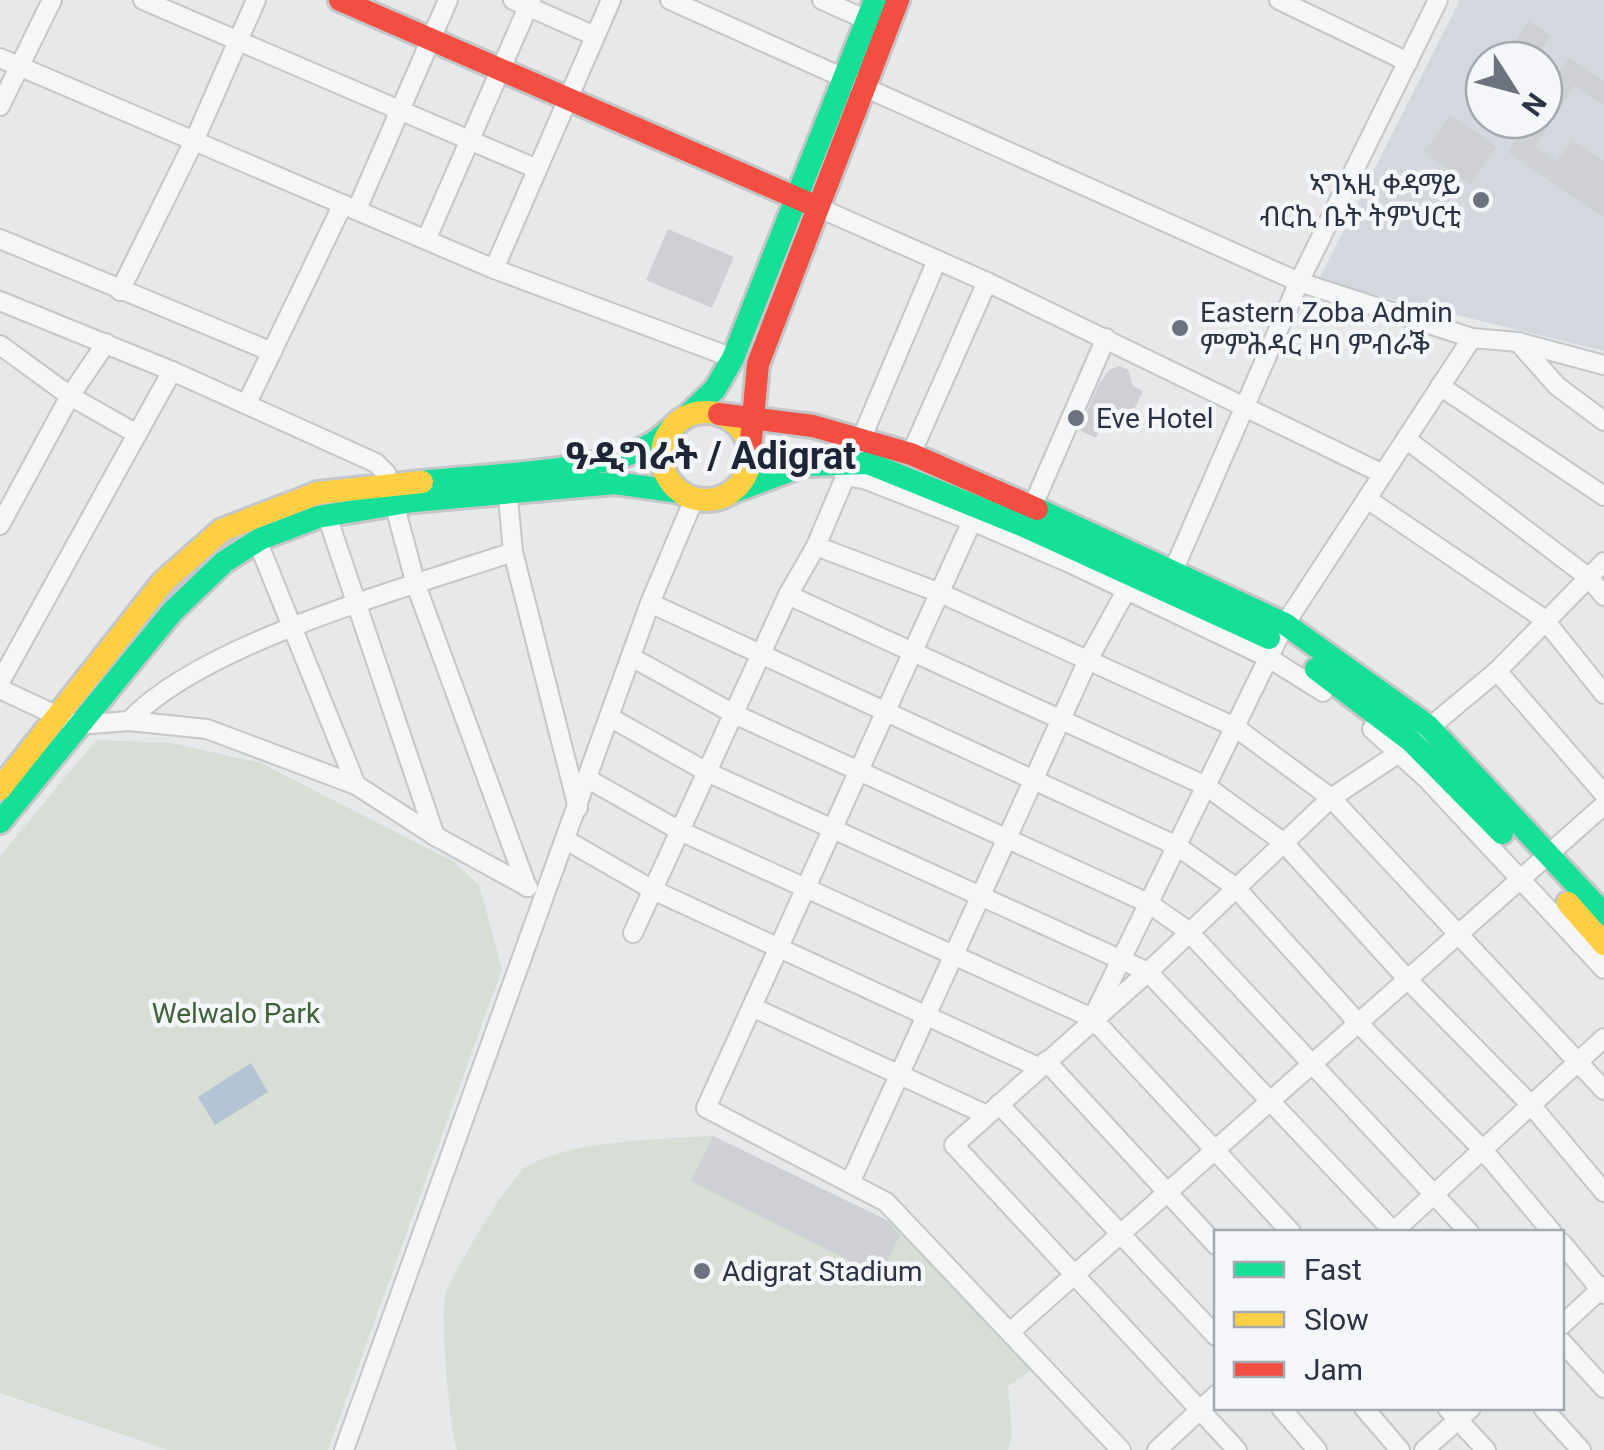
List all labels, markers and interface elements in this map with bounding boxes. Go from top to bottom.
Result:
north arrow [1464,40,1564,140]
text: N [1515,87,1553,122]
place label: ኣግኣዚ ቀዳማይ ብርኪ ቤት ትምህርቲ [1260,168,1461,233]
marker: ኣግኣዚ ቀዳማይ ብርኪ ቤት ትምህርቲ [1470,189,1492,211]
place label: Eastern Zoba Admin ምምሕዳር ዞባ ምብራቕ [1200,296,1453,361]
marker: Eastern Zoba Admin ምምሕዳር ዞባ ምብራቕ [1169,317,1191,339]
place label: Eve Hotel [1096,402,1214,435]
marker: Eve Hotel [1065,407,1087,429]
district label: ዓዲግራት / Adigrat [566,434,856,478]
park label: Welwalo Park [152,997,321,1030]
legend [1214,1230,1564,1410]
text: Fast [1304,1252,1362,1287]
place label: Adigrat Stadium [722,1255,922,1288]
marker: Adigrat Stadium [691,1260,713,1282]
text: Slow [1304,1302,1369,1337]
text: Jam [1304,1352,1363,1387]

